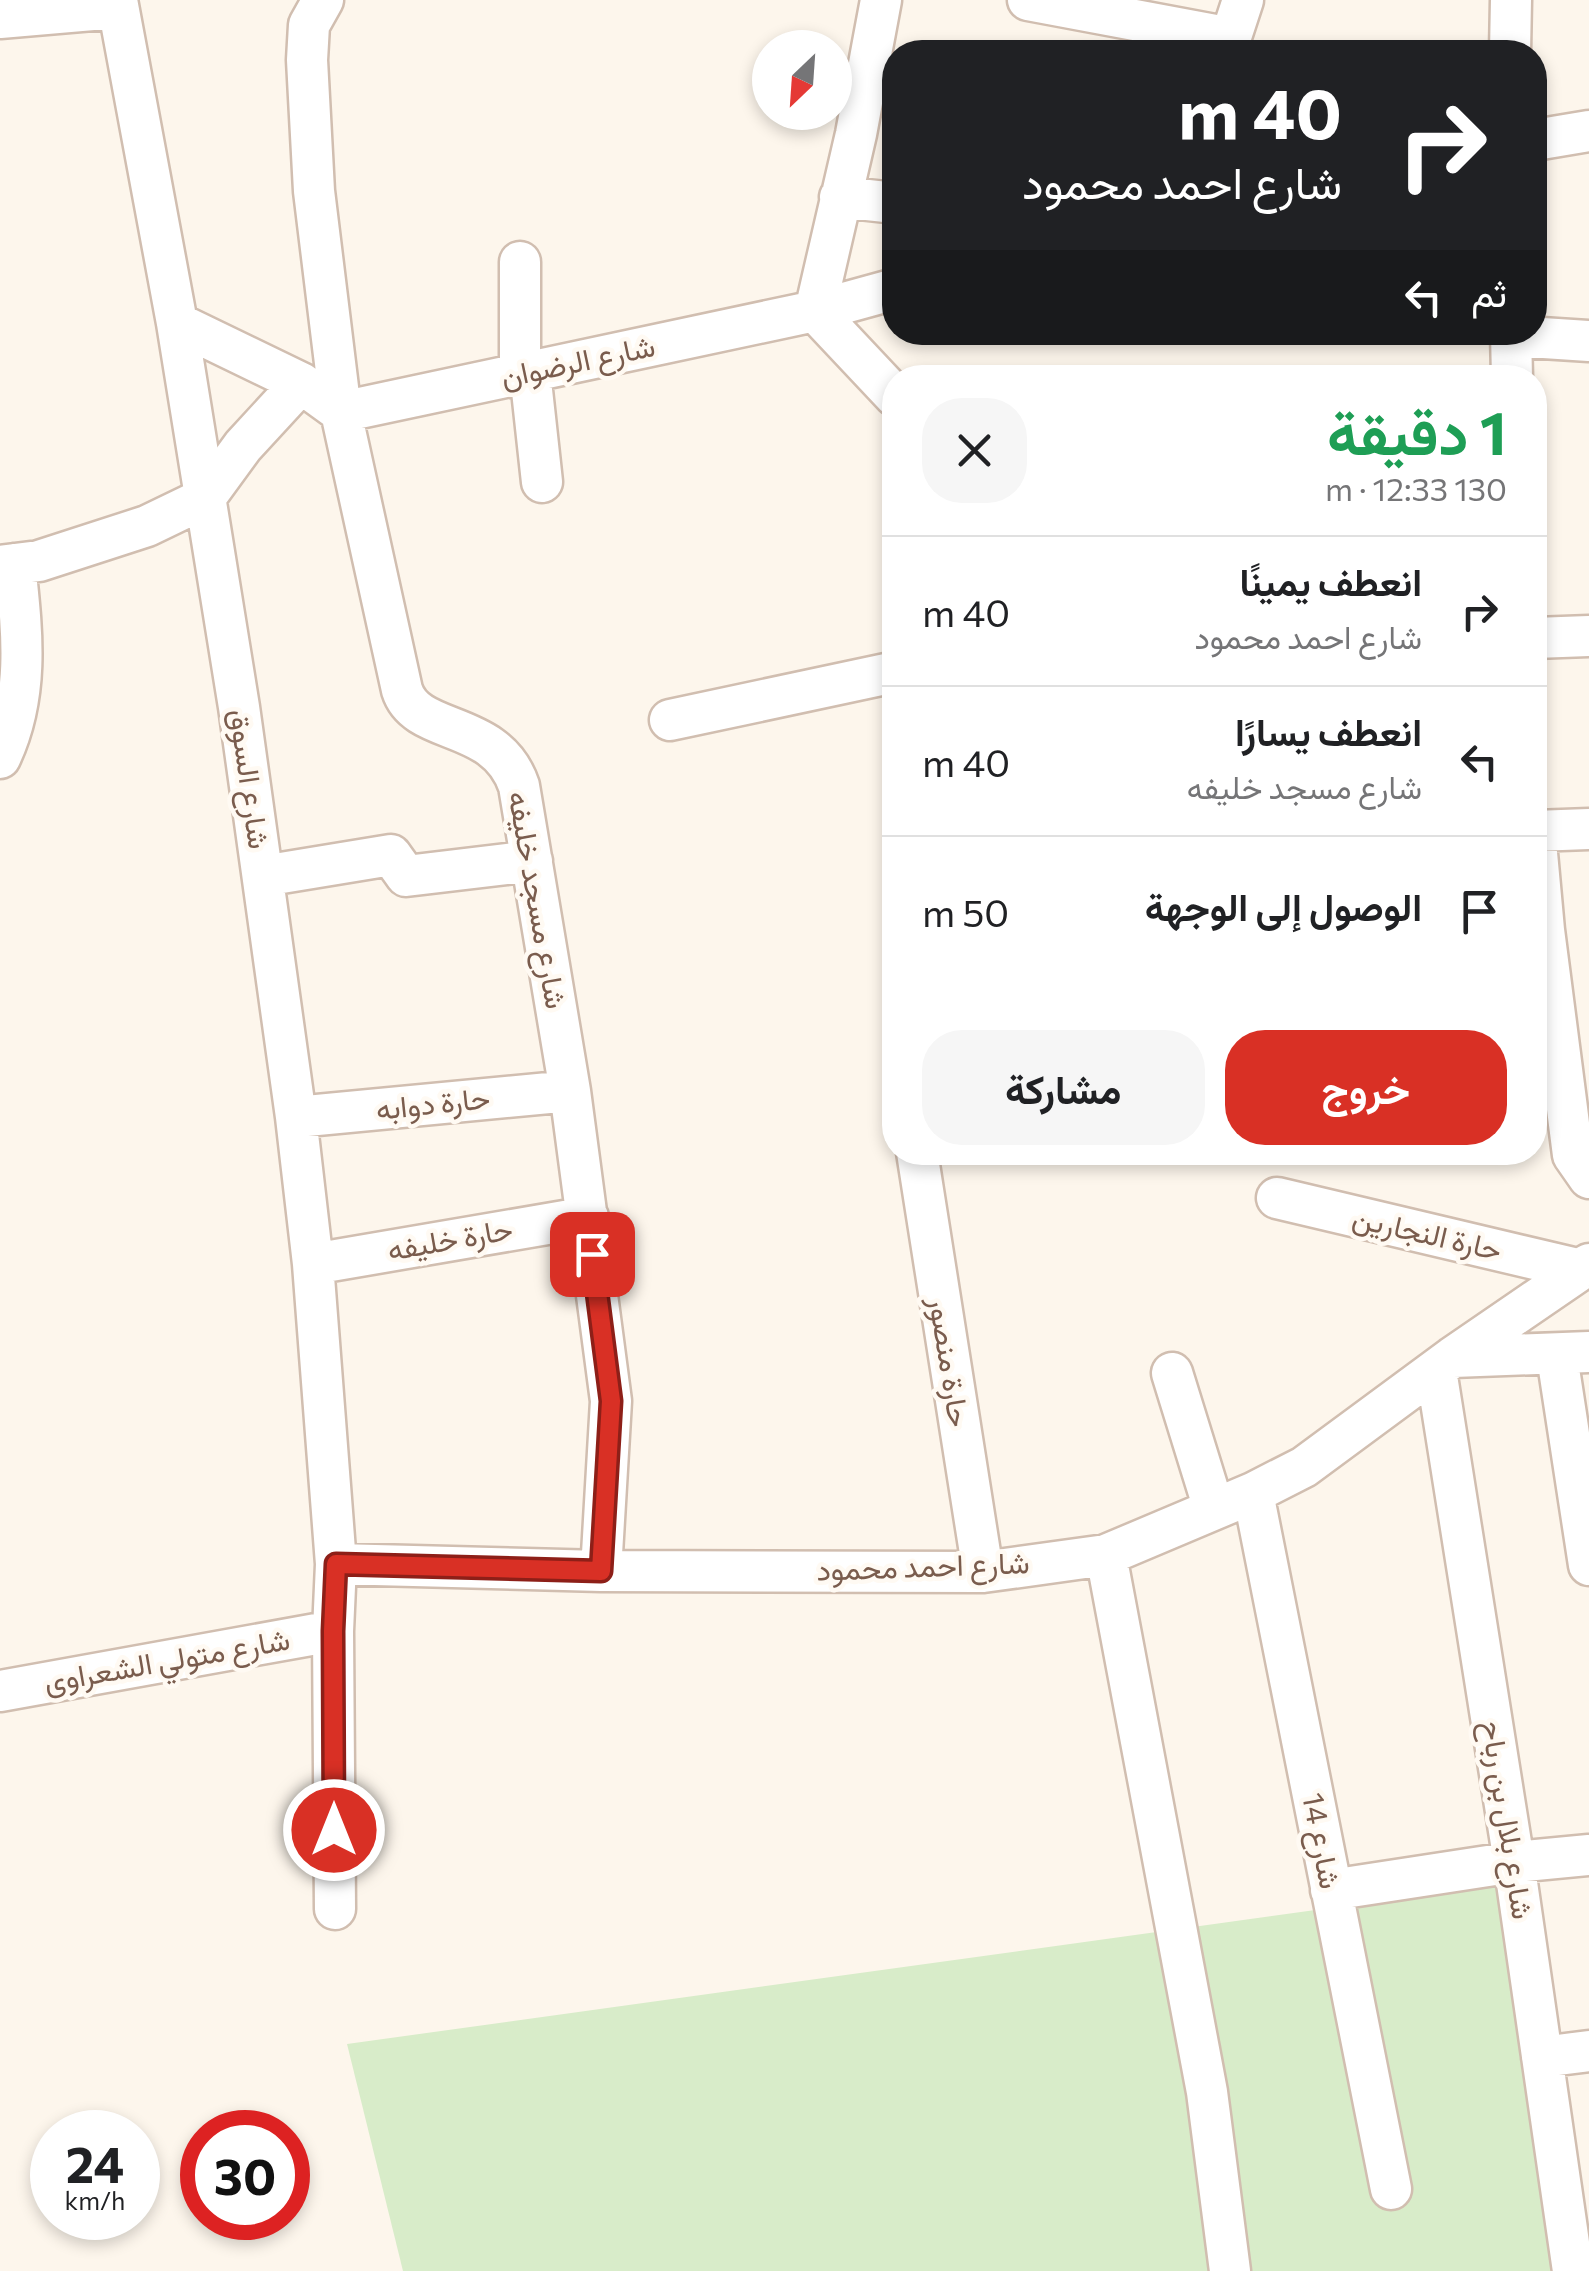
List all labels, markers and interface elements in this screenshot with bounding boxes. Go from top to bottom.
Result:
north arrow [752,30,852,130]
map controls [752,30,852,130]
text: 40 m [1178,68,1342,153]
icon: right [1377,80,1507,210]
text: شارع احمد محمود [1022,153,1342,208]
text: ثم [1471,268,1507,315]
icon: left [1396,270,1451,325]
street label: شارع الرضوان [497,325,659,398]
text: 1 دقيقة [1327,394,1507,467]
button: close [922,398,1027,503]
text: 130 m · 12:33 [1325,468,1507,508]
text: انعطف يمينًا [1240,557,1422,604]
icon: right [1452,584,1507,639]
text: 40 m [922,588,1010,635]
text: شارع احمد محمود [1194,616,1422,656]
street label: شارع السوق [219,706,280,852]
text: انعطف يسارًا [1235,707,1422,754]
icon: left [1452,734,1507,789]
text: 40 m [922,738,1010,785]
text: شارع مسجد خليفه [1187,766,1422,806]
street label: شارع مسجد خليفه [498,788,577,1012]
text: الوصول إلى الوجهة [1145,882,1422,929]
icon: arrive [1452,884,1507,939]
text: 50 m [922,888,1009,935]
button: مشاركة [922,1030,1205,1145]
button: خروج [1225,1030,1507,1145]
street label: حارة دوابه [374,1077,492,1128]
street label: حارة النجارين [1349,1196,1506,1269]
street label: حارة خليفه [384,1208,515,1269]
pin [550,1212,635,1297]
icon: arrive [565,1227,620,1282]
street label: حارة منصور [921,1293,980,1430]
street label: شارع احمد محمود [816,1542,1030,1591]
street label: شارع متولي الشعراوى [41,1619,294,1706]
street label: شارع بلال بن رباح [1472,1718,1543,1922]
position arrow [282,1778,386,1882]
street label: شارع 14 [1292,1789,1351,1892]
speed limit sign: 30 [180,2110,310,2240]
text: 24 [66,2132,124,2193]
text: km/h [65,2185,125,2215]

